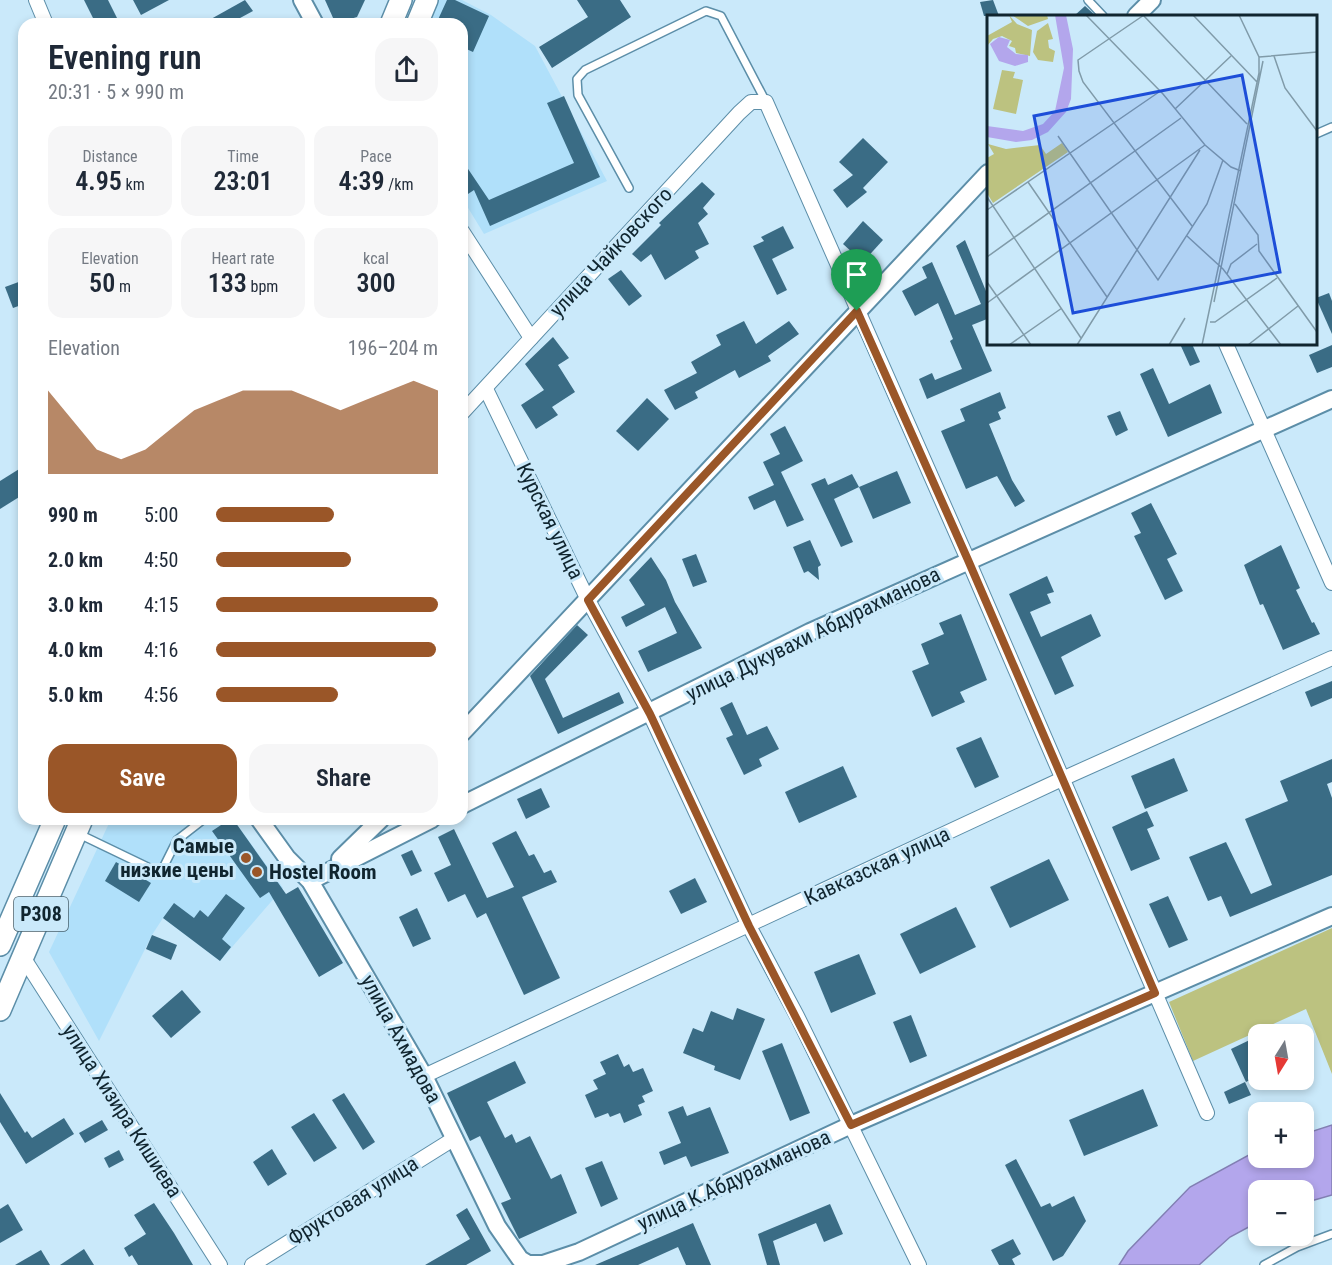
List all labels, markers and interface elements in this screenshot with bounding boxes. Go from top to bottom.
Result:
inset map [987,15,1317,345]
text: Evening run [48,38,202,77]
button: share [375,38,438,101]
text: 20:31 · 5 × 990 m [48,80,184,104]
text: Distance [82,147,138,166]
text: Time [227,147,259,166]
text: Pace [360,147,392,166]
text: 4.95 [75,166,122,196]
text: 23:01 [213,166,273,196]
text: 4:39 [339,166,385,196]
text: km [122,175,145,194]
text: /km [385,175,413,194]
street label: улица Чайковского [545,182,677,322]
text: Elevation [81,249,139,268]
text: Heart rate [211,249,275,268]
text: kcal [363,249,389,268]
pin [831,249,882,311]
icon: arrive [840,258,873,291]
text: 50 [89,268,115,298]
text: 133 [208,268,247,298]
text: 300 [356,268,396,298]
text: m [115,277,131,296]
text: bpm [247,277,278,296]
text: Elevation [48,336,120,360]
text: 196–204 m [348,336,438,360]
street label: Курская улица [512,459,588,583]
text: 990 m [48,503,98,527]
text: 5:00 [144,503,178,527]
text: 2.0 km [48,548,103,572]
text: 4:50 [144,548,178,572]
street label: улица Дукувахи Абдурахманова [682,562,944,706]
text: 3.0 km [48,593,103,617]
text: 4:15 [144,593,178,617]
text: 4.0 km [48,638,103,662]
text: 4:16 [144,638,178,662]
text: 5.0 km [48,683,103,707]
text: 4:56 [144,683,178,707]
button: Save [48,744,237,813]
button: Share [249,744,438,813]
street label: Кавказская улица [801,822,953,910]
place label: Самые низкие цены [120,834,234,882]
marker: Самые низкие цены [239,851,253,865]
place label: Hostel Room [269,860,377,884]
marker: Hostel Room [250,865,264,879]
road number: P308 [14,897,68,931]
street label: улица Ахмадова [356,971,446,1107]
street label: улица Хизира Кишиева [57,1020,187,1202]
north arrow [1248,1024,1314,1090]
map controls [1248,1024,1314,1246]
button: + [1248,1102,1314,1168]
street label: улица К.Абдурахманова [634,1125,834,1235]
street label: Фруктовая улица [284,1151,422,1251]
button: − [1248,1180,1314,1246]

